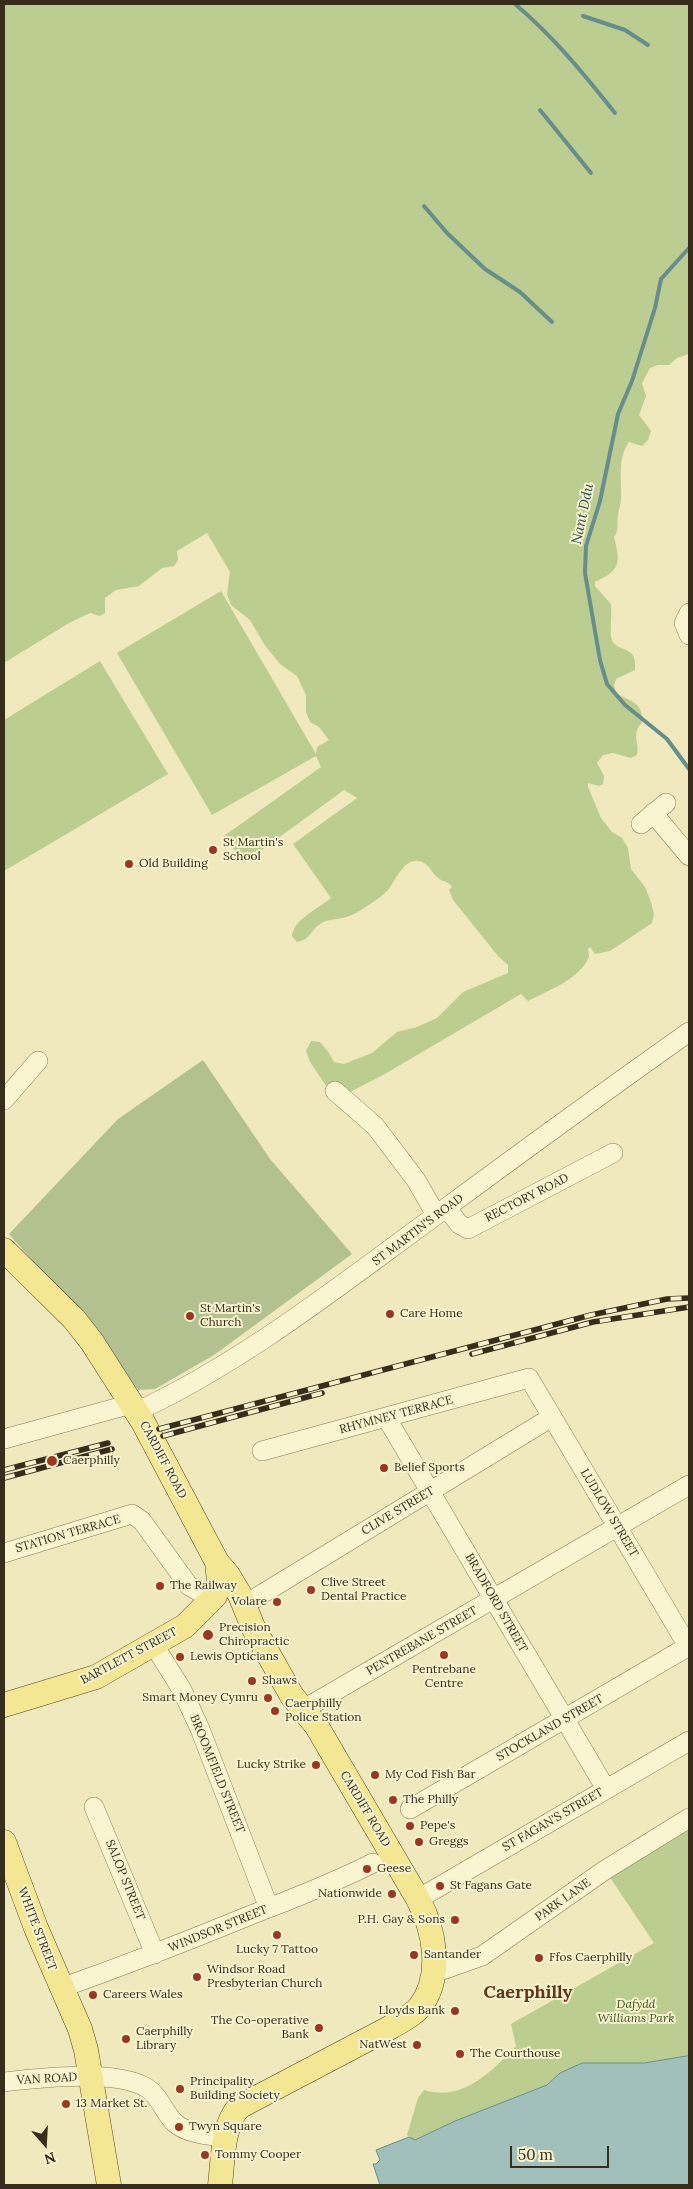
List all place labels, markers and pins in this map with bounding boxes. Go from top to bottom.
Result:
place label: St Martin's School [223,836,283,864]
marker: St Martin's School [207,844,219,856]
place label: Old Building [139,857,208,871]
marker: Old Building [123,858,135,870]
place label: St Martin's Church [200,1302,260,1330]
place label: Care Home [400,1307,463,1321]
marker: Care Home [384,1308,396,1320]
marker: St Martin's Church [184,1310,196,1322]
marker: Caerphilly [45,1454,59,1468]
place label: Caerphilly [63,1454,120,1468]
place label: Belief Sports [394,1461,465,1475]
marker: Belief Sports [378,1462,390,1474]
place label: Clive Street Dental Practice [321,1576,407,1604]
place label: The Railway [170,1579,237,1593]
marker: The Railway [154,1580,166,1592]
marker: Clive Street Dental Practice [305,1584,317,1596]
place label: Volare [232,1595,267,1609]
marker: Volare [271,1596,283,1608]
place label: Precision Chiropractic [219,1621,289,1649]
marker: Precision Chiropractic [201,1628,215,1642]
marker: Pentrebane Centre [438,1649,450,1661]
place label: Lewis Opticians [190,1650,279,1664]
marker: Lewis Opticians [174,1651,186,1663]
place label: Pentrebane Centre [412,1663,476,1691]
place label: Shaws [262,1674,297,1688]
marker: Shaws [246,1675,258,1687]
place label: Smart Money Cymru [142,1691,258,1705]
marker: Smart Money Cymru [262,1692,274,1704]
place label: Caerphilly Police Station [285,1697,362,1725]
marker: Caerphilly Police Station [269,1705,281,1717]
place label: Lucky Strike [237,1758,306,1772]
marker: Lucky Strike [310,1759,322,1771]
place label: My Cod Fish Bar [385,1768,476,1782]
marker: My Cod Fish Bar [369,1769,381,1781]
place label: The Philly [403,1793,458,1807]
marker: The Philly [387,1794,399,1806]
place label: Pepe's [420,1819,455,1833]
marker: Pepe's [404,1820,416,1832]
place label: Greggs [429,1835,469,1849]
marker: Greggs [413,1836,425,1848]
place label: Geese [377,1862,411,1876]
marker: Geese [361,1863,373,1875]
place label: St Fagans Gate [450,1879,532,1893]
marker: St Fagans Gate [434,1880,446,1892]
place label: Nationwide [318,1887,382,1901]
marker: Nationwide [386,1888,398,1900]
place label: P.H. Gay & Sons [357,1913,445,1927]
marker: P.H. Gay & Sons [449,1914,461,1926]
marker: Lucky 7 Tattoo [271,1929,283,1941]
place label: Lucky 7 Tattoo [236,1943,318,1957]
place label: Santander [424,1948,481,1962]
marker: Santander [408,1949,420,1961]
place label: Ffos Caerphilly [549,1951,632,1965]
marker: Ffos Caerphilly [533,1952,545,1964]
place label: Windsor Road Presbyterian Church [207,1963,322,1991]
marker: Windsor Road Presbyterian Church [191,1971,203,1983]
place label: Careers Wales [103,1988,183,2002]
marker: Careers Wales [87,1989,99,2001]
place label: Lloyds Bank [378,2004,445,2018]
marker: Lloyds Bank [449,2005,461,2017]
place label: The Co-operative Bank [211,2014,309,2042]
marker: The Co-operative Bank [313,2022,325,2034]
place label: Caerphilly Library [136,2025,193,2053]
marker: Caerphilly Library [120,2033,132,2045]
place label: NatWest [359,2038,407,2052]
marker: NatWest [411,2039,423,2051]
place label: The Courthouse [470,2047,560,2061]
marker: The Courthouse [454,2048,466,2060]
place label: Principality Building Society [190,2075,280,2103]
marker: Principality Building Society [174,2083,186,2095]
place label: 13 Market St. [76,2097,147,2111]
marker: 13 Market St. [60,2098,72,2110]
place label: Twyn Square [189,2120,262,2134]
marker: Twyn Square [173,2121,185,2133]
place label: Tommy Cooper [215,2148,301,2162]
marker: Tommy Cooper [199,2149,211,2161]

